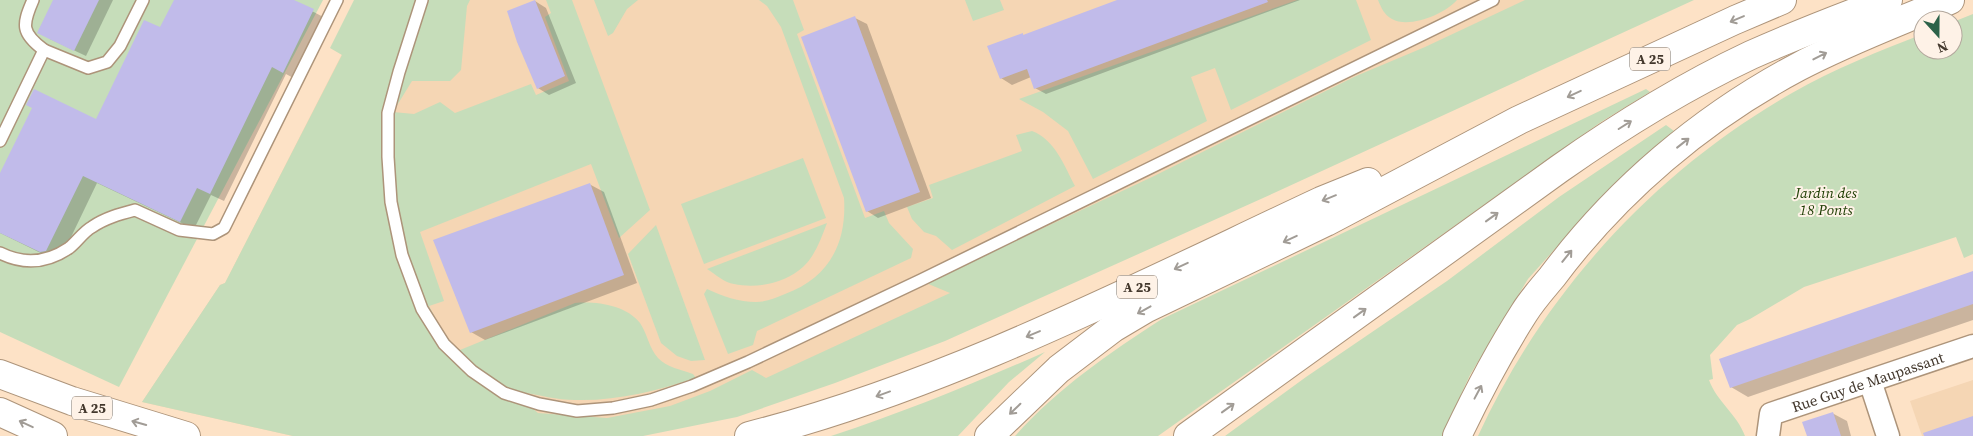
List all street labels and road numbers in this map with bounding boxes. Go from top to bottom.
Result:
road number: A 25 [1630,48,1670,70]
road number: A 25 [1117,276,1157,298]
street label: Rue Guy de Maupassant [1789,346,1946,417]
road number: A 25 [72,396,112,419]

